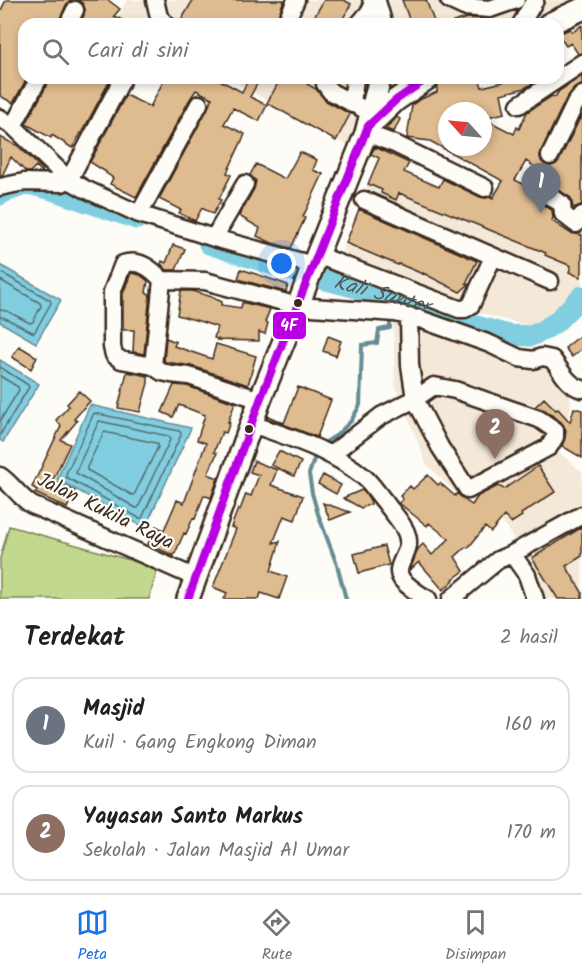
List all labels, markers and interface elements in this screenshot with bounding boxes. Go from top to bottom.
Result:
search box [18,18,564,84]
text: Cari di sini [87,34,188,69]
icon: search [39,35,72,68]
north arrow [438,102,492,156]
pin: 1 [522,164,560,213]
your location [267,249,296,278]
water label: Kali Sunter [330,266,437,324]
unlabelled marker [292,297,304,309]
line badge: 4F [272,311,307,340]
text: 4F [280,314,299,339]
pin: 2 [476,410,514,459]
unlabelled marker [243,423,255,435]
street label: Jalan Kukila Raya [31,465,179,559]
text: Terdekat [24,617,125,659]
text: 2 hasil [500,622,558,654]
text: Masjid [83,692,144,727]
text: 1 [42,709,49,741]
text: 160 m [505,709,556,741]
text: Kuil · Gang Engkong Diman [83,727,317,759]
text: Yayasan Santo Markus [83,800,303,835]
text: 2 [40,817,51,849]
text: 170 m [507,817,556,849]
text: Sekolah · Jalan Masjid Al Umar [83,835,349,867]
tab: Peta [76,906,109,967]
tab: Rute [260,906,293,967]
tab: Disimpan [445,906,506,967]

